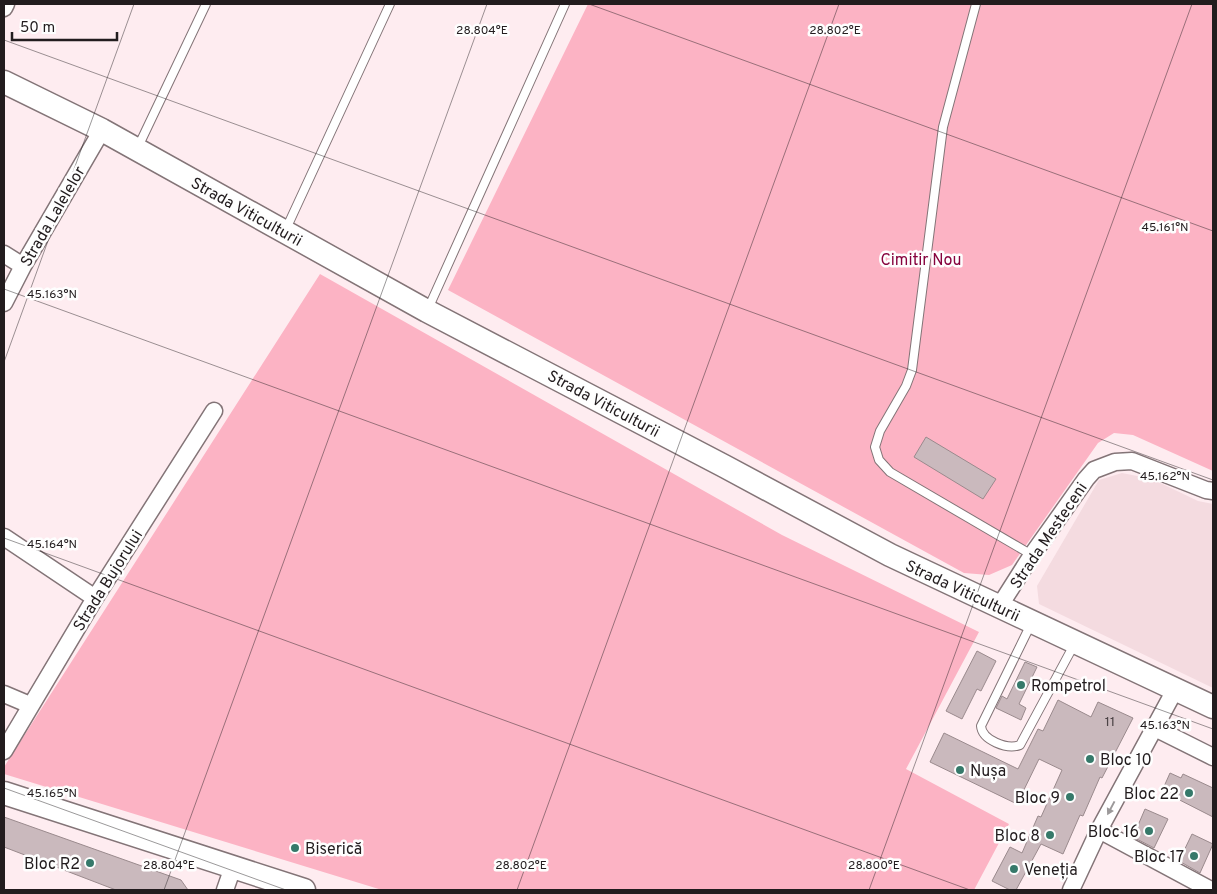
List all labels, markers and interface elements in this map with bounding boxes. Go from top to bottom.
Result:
scale bar [12,10,118,42]
text: 50 m [20,19,55,38]
text: 28.804°E [456,23,508,39]
text: 28.802°E [809,23,861,39]
street label: Strada Lalelelor [17,163,91,271]
street label: Strada Viticulturii [187,174,305,252]
text: 45.161°N [1141,220,1189,236]
park label: Cimitir Nou [880,251,962,271]
text: 45.163°N [27,287,77,303]
street label: Strada Viticulturii [543,367,663,443]
text: 45.162°N [1140,469,1190,485]
street label: Strada Mesteceni [1007,479,1093,593]
street label: Strada Bujorului [70,527,148,635]
text: 45.164°N [27,537,77,553]
street label: Strada Viticulturii [902,556,1023,627]
place label: Rompetrol [1031,677,1106,697]
marker: Rompetrol [1015,679,1027,691]
house number: 11 [1105,714,1115,731]
text: 45.163°N [1140,718,1190,734]
place label: Bloc 10 [1100,751,1152,771]
marker: Bloc 10 [1084,753,1096,765]
place label: Nușa [970,762,1006,782]
marker: Nușa [954,764,966,776]
place label: Bloc 22 [1124,785,1179,805]
text: 45.165°N [27,786,77,802]
marker: Bloc 22 [1183,787,1195,799]
place label: Bloc 9 [1015,789,1060,809]
marker: Bloc 9 [1064,791,1076,803]
one-way arrow [1107,801,1115,816]
place label: Bloc 16 [1088,823,1139,843]
marker: Bloc 16 [1143,825,1155,837]
place label: Bloc 8 [995,827,1040,847]
marker: Bloc 8 [1044,829,1056,841]
place label: Biserică [305,840,362,860]
marker: Biserică [289,842,301,854]
place label: Bloc 17 [1134,848,1184,868]
marker: Bloc 17 [1188,850,1200,862]
place label: Bloc R2 [24,855,80,875]
marker: Bloc R2 [84,857,96,869]
text: 28.804°E [143,858,195,874]
text: 28.802°E [495,858,547,874]
text: 28.800°E [848,858,900,874]
place label: Veneția [1024,861,1078,881]
marker: Veneția [1008,863,1020,875]

